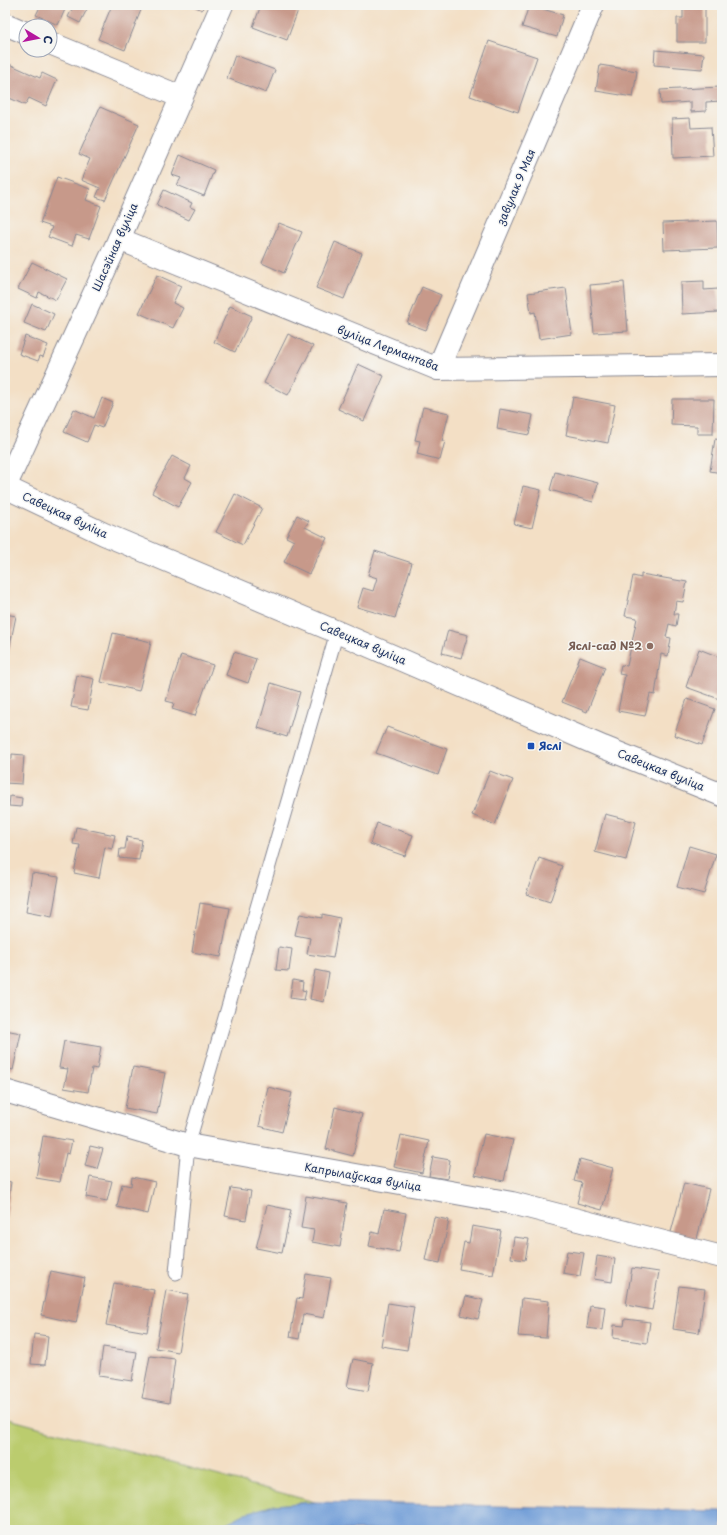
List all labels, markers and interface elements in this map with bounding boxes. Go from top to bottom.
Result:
north arrow [18,18,58,58]
text: С [39,34,57,45]
street label: завулак 9 Мая [491,146,539,228]
street label: Шасэйная вуліца [87,200,142,294]
street label: вуліца Лермантава [335,320,442,375]
street label: Савецкая вуліца [20,487,111,542]
street label: Савецкая вуліца [317,617,409,669]
place label: Яслі-сад №2 [568,637,642,654]
marker: Яслі-сад №2 [645,641,655,651]
place label: Яслі [538,737,562,754]
marker: Яслі [526,741,536,751]
street label: Савецкая вуліца [615,744,708,795]
street label: Капрылаўская вуліца [303,1158,423,1195]

